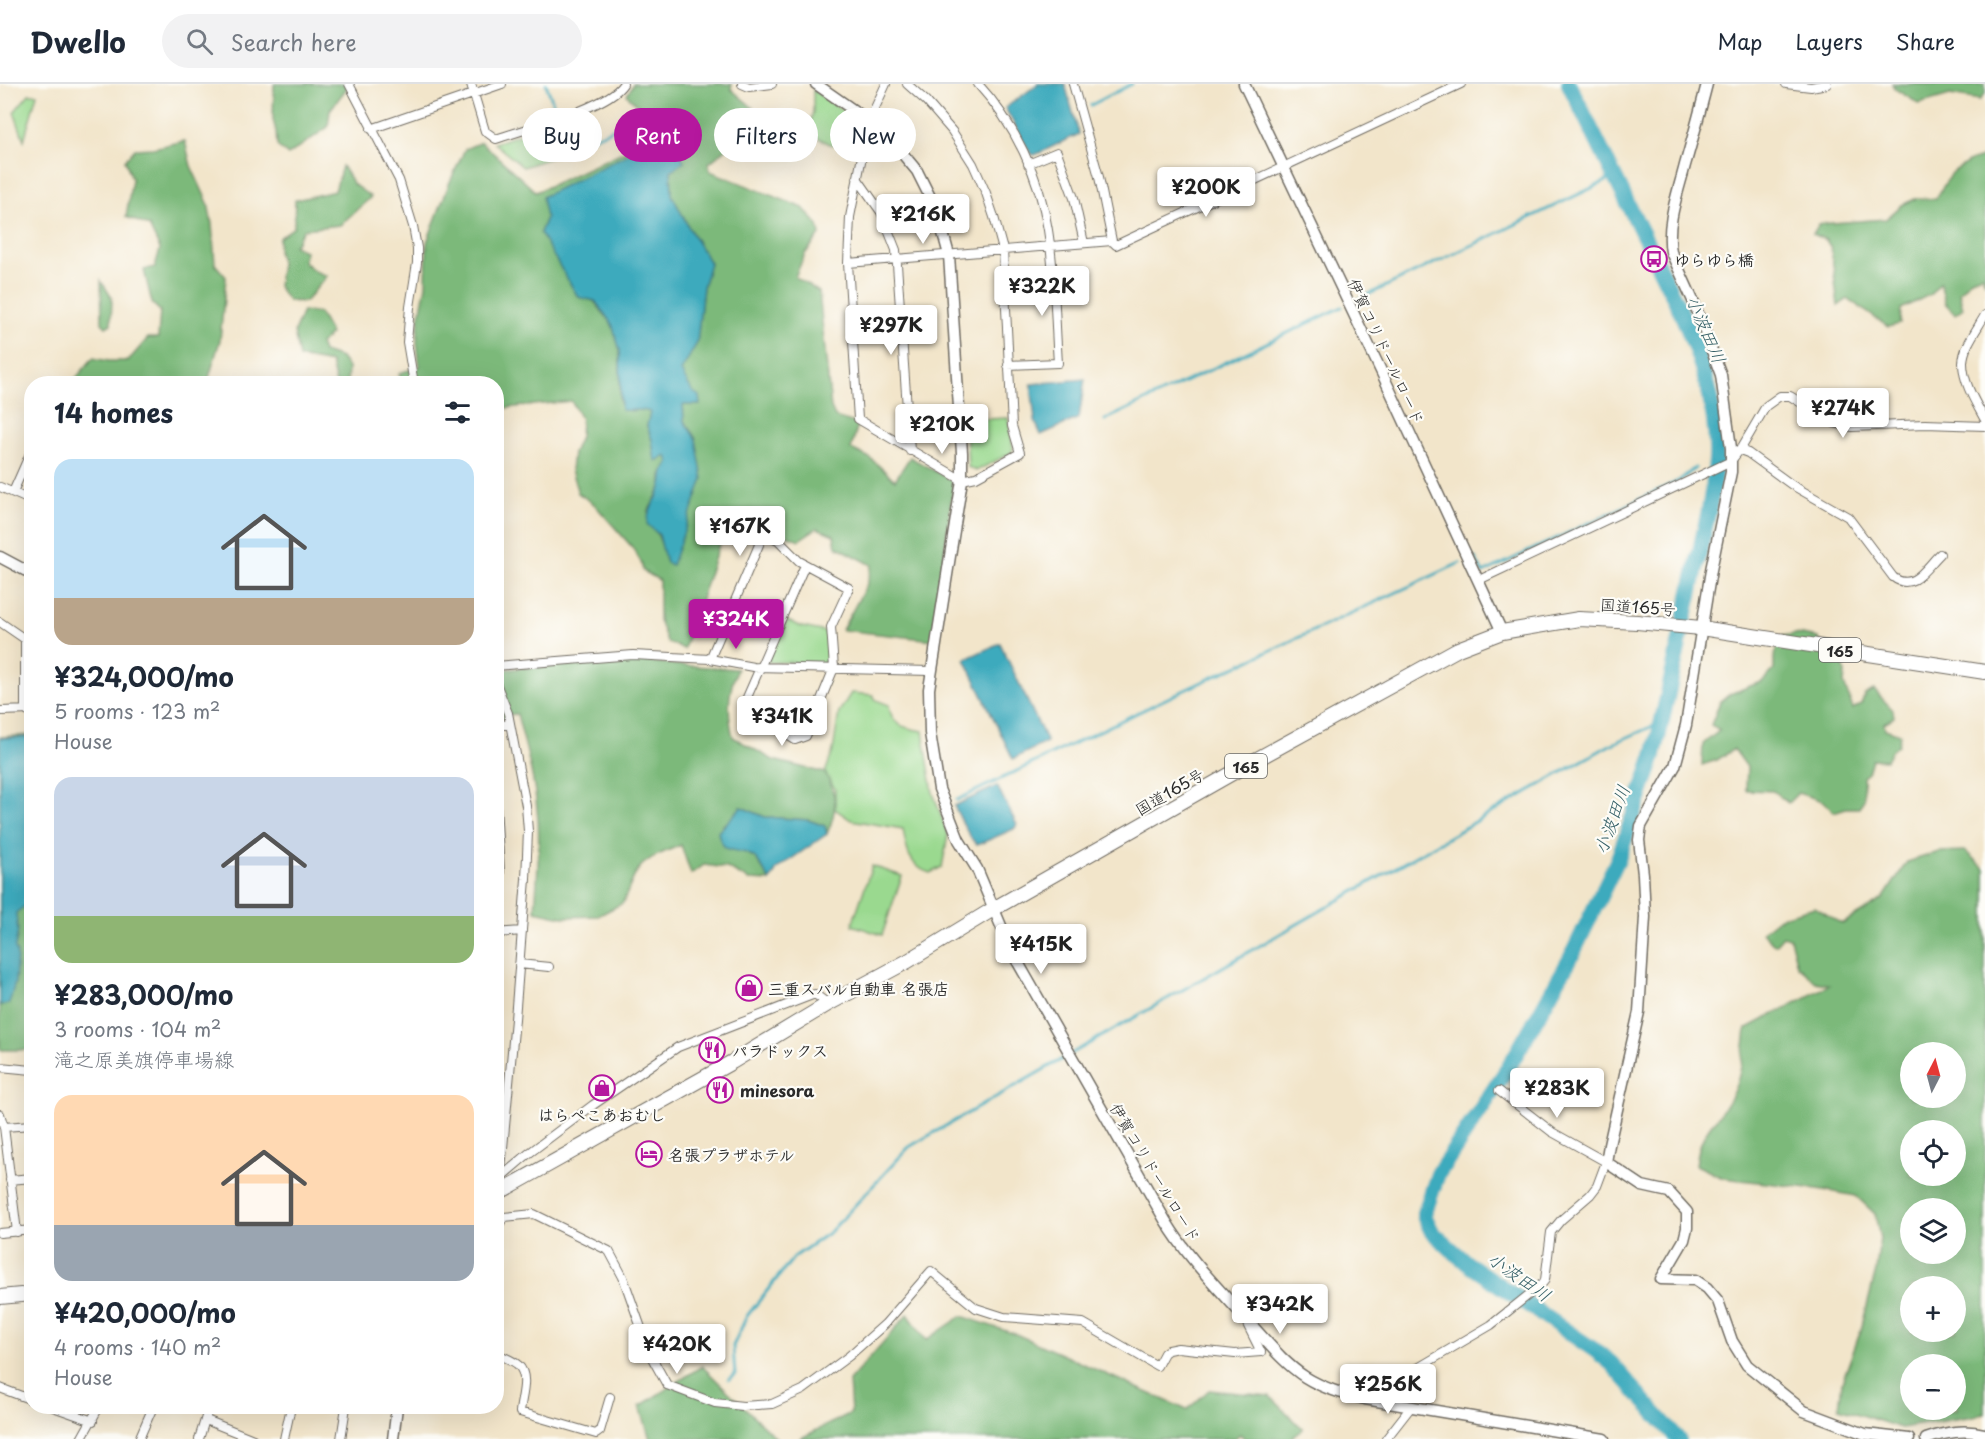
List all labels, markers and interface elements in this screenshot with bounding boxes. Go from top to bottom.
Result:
search box [162,14,582,68]
text: Dwello [30,20,126,63]
icon: search [183,25,216,58]
text: Search here [231,25,357,58]
text: Map [1718,25,1762,57]
text: Layers [1795,25,1863,57]
text: Share [1896,25,1955,57]
chip: Buy [522,108,602,162]
chip: Rent [614,108,702,162]
chip: Filters [714,108,818,162]
chip: New [830,108,916,162]
pin: ¥200K [1164,167,1248,218]
text: ¥200K [1171,171,1241,201]
pin: ¥216K [881,194,965,245]
text: ¥216K [890,198,956,228]
bus stop icon: ゆらゆら橋 [1639,244,1669,274]
place label: ゆらゆら橋 [1674,247,1754,271]
pin: ¥322K [1000,266,1084,317]
text: ¥322K [1008,270,1076,300]
street label: 伊賀コリドールロード [1343,274,1431,428]
water label: 小波田川 [1681,291,1733,367]
pin: ¥297K [849,305,933,356]
text: ¥297K [859,309,923,339]
pin: ¥274K [1801,388,1885,439]
text: ¥274K [1811,392,1875,422]
text: 14 homes [54,393,173,432]
icon: filters [441,396,474,429]
pin: ¥210K [900,404,984,455]
text: ¥210K [909,408,975,438]
icon: home [210,498,318,606]
pin: ¥167K [698,506,782,557]
text: ¥167K [709,510,771,540]
street label: 国道165号 [1599,591,1677,621]
pin: ¥324K [694,599,778,650]
text: ¥324K [703,603,769,633]
road number: 165 [1819,638,1861,662]
text: ¥324,000/mo [54,657,234,696]
text: 5 rooms · 123 m² [54,696,220,726]
pin: ¥341K [740,696,824,747]
text: ¥341K [751,700,813,730]
text: House [54,726,113,756]
road number: 165 [1225,754,1267,778]
street label: 国道165号 [1130,762,1208,820]
water label: 小波田川 [1586,781,1636,857]
icon: home [210,816,318,924]
pin: ¥415K [999,924,1083,975]
text: ¥415K [1009,928,1073,958]
shop icon: 三重スバル自動車 名張店 [734,973,764,1003]
text: ¥283,000/mo [54,975,233,1014]
place label: 三重スバル自動車 名張店 [768,976,949,1000]
text: 3 rooms · 104 m² [54,1014,221,1044]
restaurant icon: パラドックス [697,1035,727,1065]
place label: パラドックス [732,1038,828,1062]
north arrow [1900,1042,1966,1108]
map controls [1900,1042,1966,1420]
text: 滝之原美旗停車場線 [54,1044,234,1074]
pin: ¥283K [1515,1068,1599,1119]
text: ¥283K [1524,1072,1590,1102]
shop icon: はらぺこあおむし [587,1073,617,1103]
restaurant icon: minesora [705,1075,735,1105]
place label: minesora [740,1078,815,1102]
street label: 伊賀コリドールロード [1105,1098,1207,1246]
place label: はらぺこあおむし [538,1102,666,1126]
button: locate [1900,1120,1966,1186]
icon: home [210,1134,318,1242]
hotel icon: 名張プラザホテル [634,1139,664,1169]
place label: 名張プラザホテル [668,1142,795,1166]
button: layers [1900,1198,1966,1264]
water label: 小波田川 [1483,1244,1557,1308]
button: + [1900,1276,1966,1342]
pin: ¥342K [1238,1284,1322,1335]
text: ¥342K [1246,1288,1314,1318]
text: ¥420,000/mo [54,1293,236,1332]
pin: ¥420K [635,1324,719,1375]
text: ¥420K [642,1328,712,1358]
text: 4 rooms · 140 m² [54,1332,221,1362]
button: − [1900,1354,1966,1420]
text: House [54,1362,113,1392]
pin: ¥256K [1346,1364,1430,1415]
text: ¥256K [1354,1368,1422,1398]

